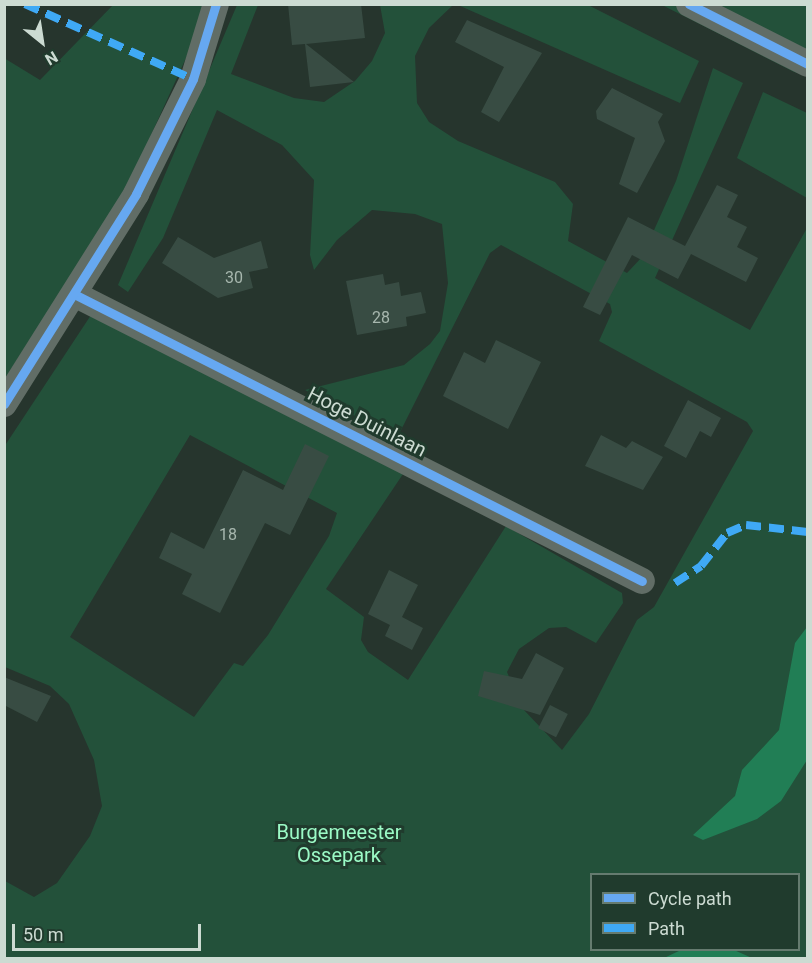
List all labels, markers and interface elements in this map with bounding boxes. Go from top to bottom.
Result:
north arrow [12,12,72,72]
text: N [42,47,61,69]
house number: 30 [225,268,243,288]
house number: 28 [372,308,390,328]
street label: Hoge Duinlaan [304,382,430,462]
house number: 18 [219,525,237,545]
park label: Burgemeester Ossepark [277,820,401,867]
legend [590,873,800,951]
text: Cycle path [648,888,732,909]
scale bar [15,912,204,950]
text: Path [648,918,685,939]
text: 50 m [23,924,63,945]

